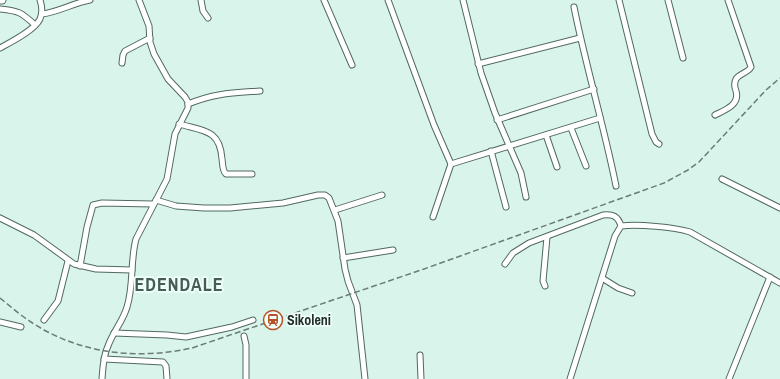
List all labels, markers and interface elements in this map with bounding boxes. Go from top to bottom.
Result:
district label: EDENDALE [134,272,224,297]
station icon: Sikoleni [262,309,284,331]
place label: Sikoleni [287,311,331,329]

